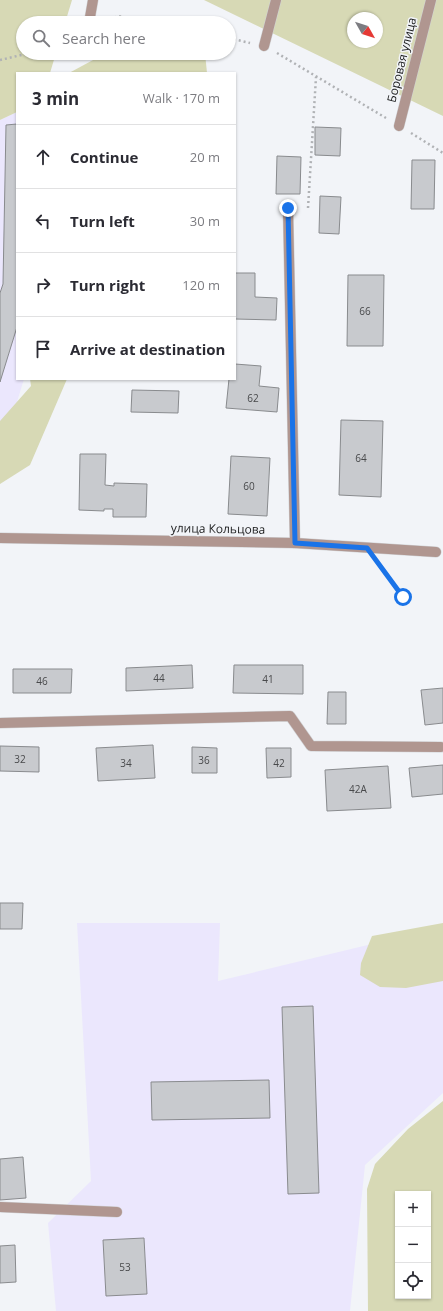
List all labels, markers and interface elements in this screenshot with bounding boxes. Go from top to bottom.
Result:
north arrow [347,12,383,48]
search box [16,16,236,60]
street label: Боровая улица [383,16,420,104]
icon: search [30,27,52,49]
text: Search here [62,28,146,48]
text: 3 min [32,87,79,110]
text: Walk · 170 m [143,89,220,107]
icon: ahead [32,146,54,168]
text: Continue [70,147,138,167]
text: 20 m [190,148,220,166]
route end [279,199,297,217]
icon: left [32,210,54,232]
text: Turn left [70,211,135,231]
text: 30 m [190,212,220,230]
icon: right [32,274,54,296]
text: Turn right [70,275,145,295]
text: 120 m [182,276,220,294]
house number: 66 [359,304,371,318]
icon: arrive [32,338,54,360]
text: Arrive at destination [70,339,225,359]
house number: 62 [247,391,259,405]
house number: 64 [355,451,367,465]
house number: 60 [243,479,255,493]
street label: улица Кольцова [171,519,265,538]
route start [394,588,412,606]
house number: 44 [153,671,165,685]
house number: 41 [262,672,274,686]
house number: 46 [36,674,48,688]
house number: 32 [14,752,26,766]
house number: 36 [198,753,210,767]
house number: 34 [120,756,132,770]
house number: 42 [273,756,285,770]
house number: 42А [349,782,368,796]
map controls [395,1191,431,1299]
button: + [395,1191,431,1227]
button: − [395,1227,431,1263]
house number: 53 [119,1260,131,1274]
button: locate [395,1263,431,1299]

